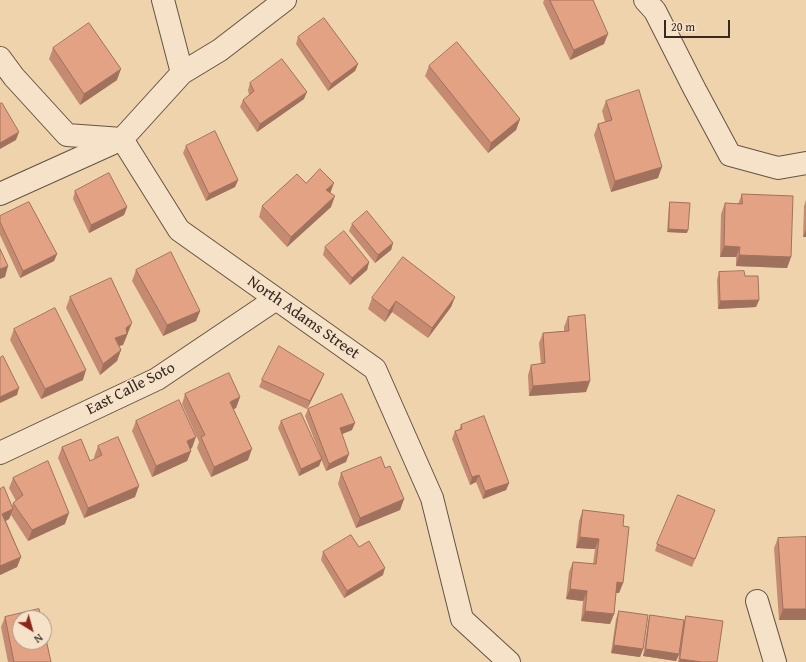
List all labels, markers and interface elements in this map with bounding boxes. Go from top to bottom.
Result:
scale bar [666,12,732,38]
text: 20 m [671,18,695,35]
street label: North Adams Street [243,272,363,364]
street label: East Calle Soto [83,358,179,420]
north arrow [12,610,52,650]
text: N [31,630,46,647]

